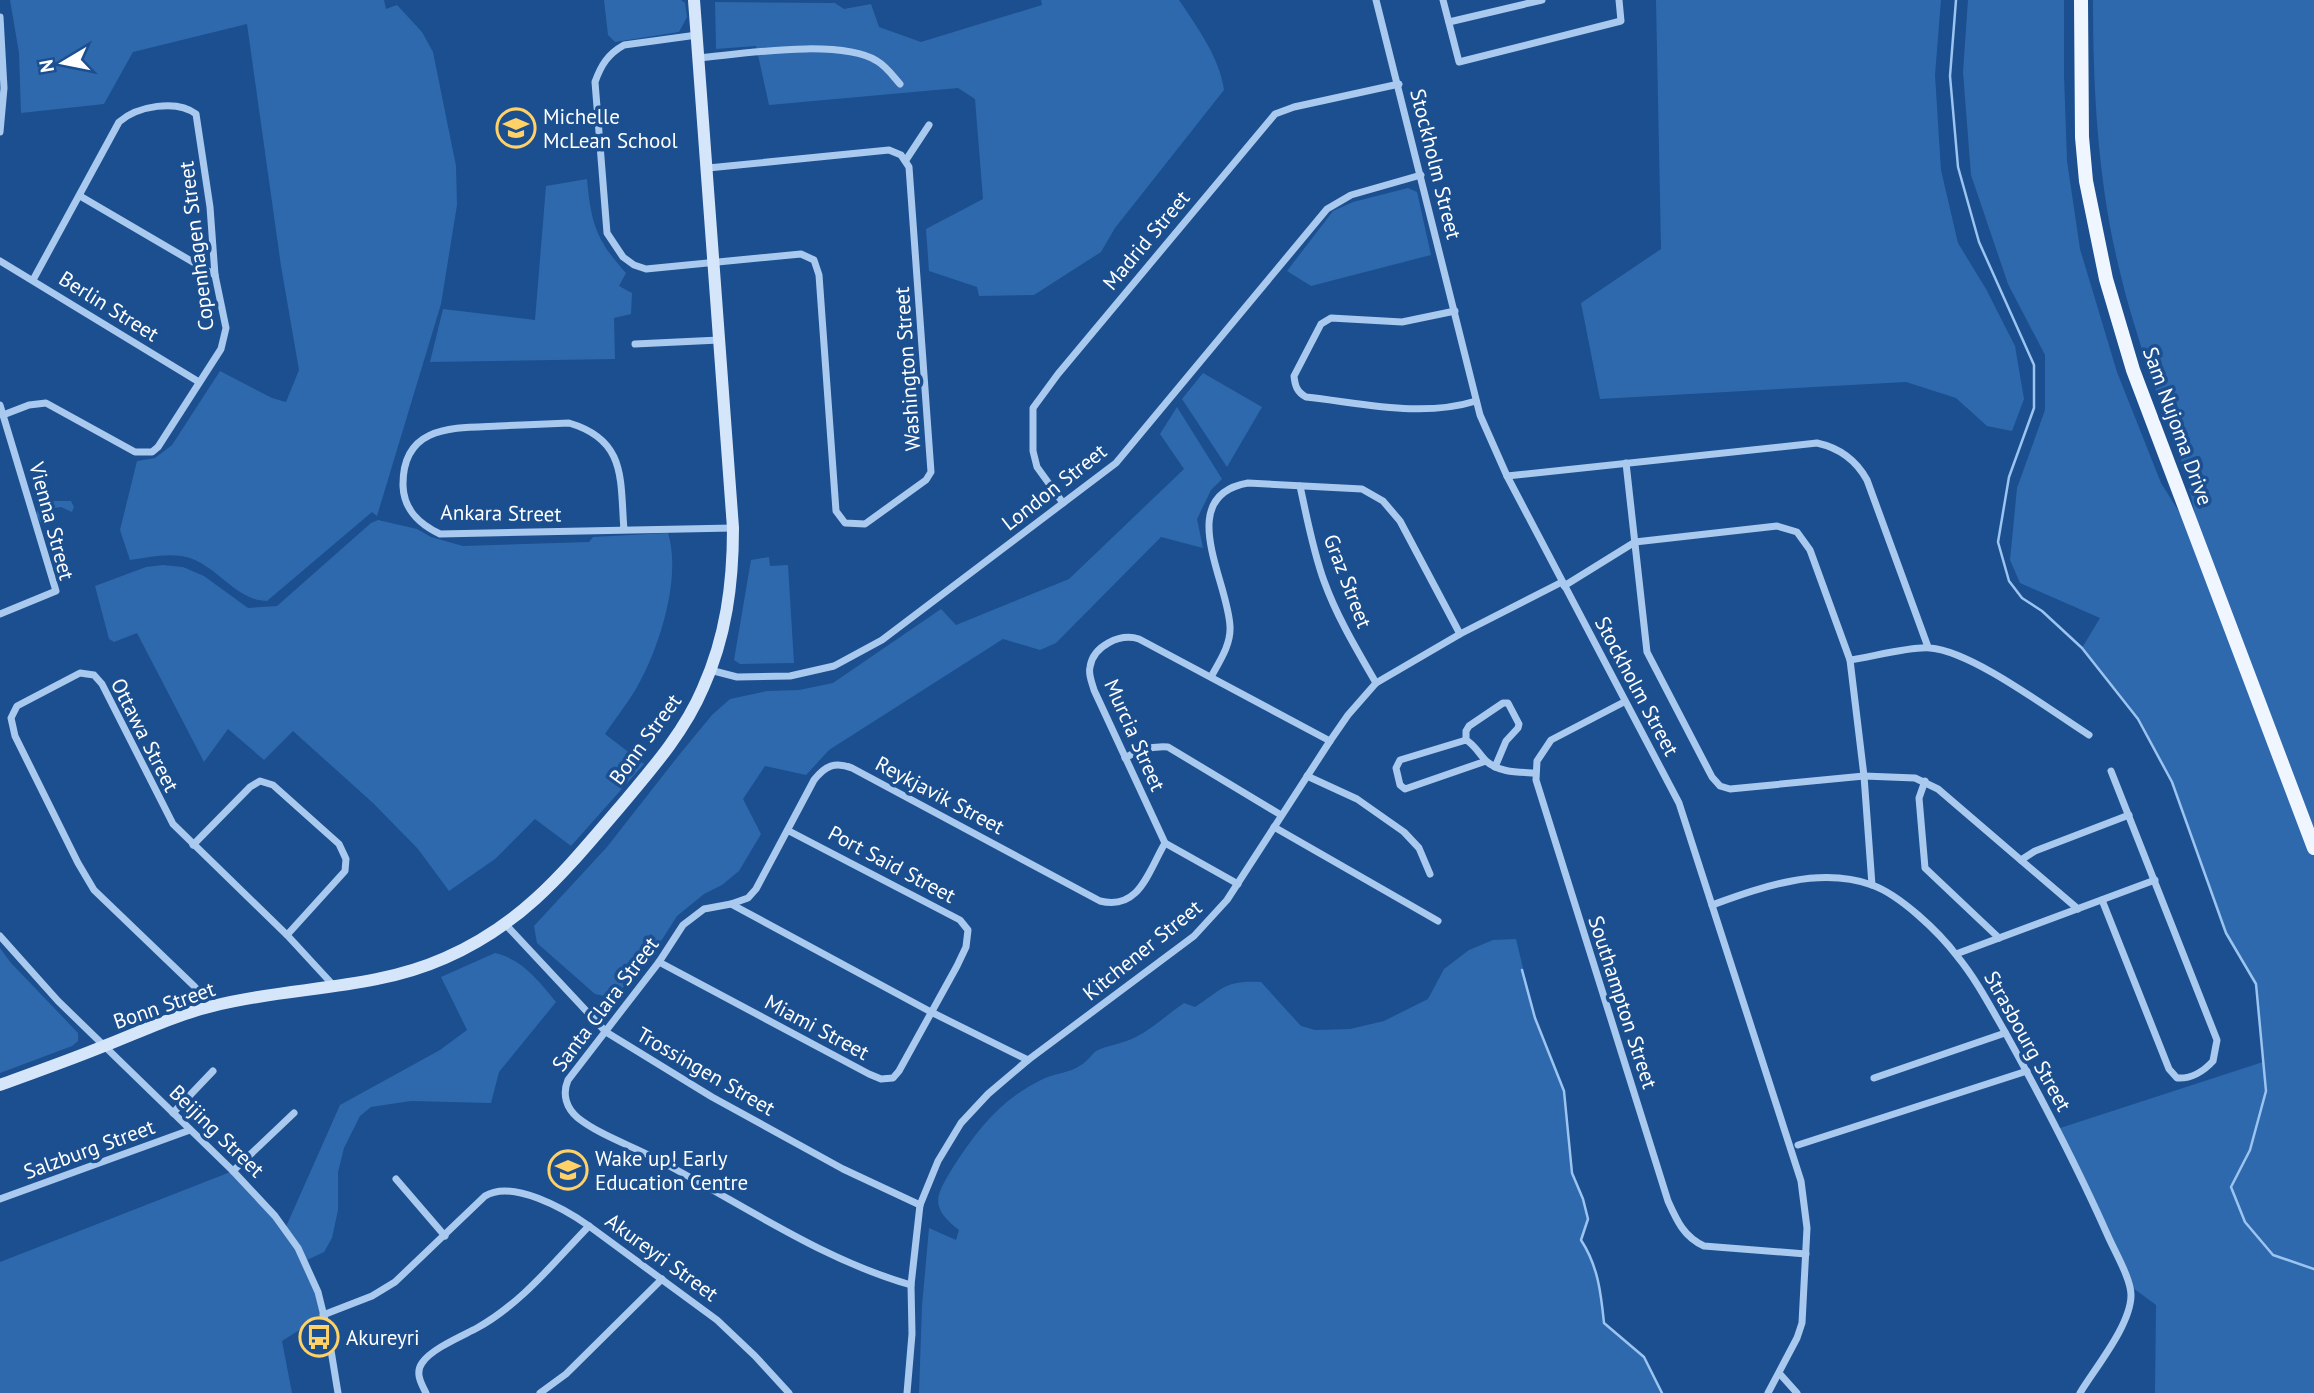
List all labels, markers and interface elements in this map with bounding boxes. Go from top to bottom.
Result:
north arrow [28,28,98,98]
text: N [33,58,59,74]
street label: Stockholm Street [1404,86,1468,242]
place label: Michelle McLean School [543,103,678,154]
school or university icon: Michelle McLean School [495,107,537,149]
street label: Copenhagen Street [172,160,220,332]
street label: Madrid Street [1097,185,1195,295]
street label: Berlin Street [54,265,164,347]
street label: Washington Street [888,286,926,452]
street label: Sam Nujoma Drive [2137,343,2219,509]
street label: London Street [996,438,1112,536]
street label: Vienna Street [23,458,81,583]
street label: Ankara Street [440,498,562,528]
street label: Graz Street [1318,530,1378,632]
street label: Stockholm Street [1589,612,1685,760]
street label: Ottawa Street [105,674,185,796]
street label: Murcia Street [1098,675,1172,795]
street label: Bonn Street [603,688,687,790]
street label: Reykjavik Street [871,750,1009,840]
street label: Port Said Street [824,819,960,909]
street label: Kitchener Street [1077,894,1207,1006]
street label: Southampton Street [1582,912,1664,1092]
street label: Santa Clara Street [546,931,664,1077]
street label: Strasbourg Street [1978,966,2078,1116]
street label: Bonn Street [110,975,218,1035]
street label: Miami Street [760,988,874,1066]
street label: Trossingen Street [632,1020,780,1122]
street label: Beijing Street [164,1079,270,1183]
street label: Salzburg Street [20,1113,158,1185]
place label: Wake up! Early Education Centre [595,1145,748,1196]
school or university icon: Wake up! Early Education Centre [547,1149,589,1191]
street label: Akureyri Street [600,1207,724,1307]
bus stop icon: Akureyri [298,1316,340,1358]
place label: Akureyri [346,1324,420,1351]

